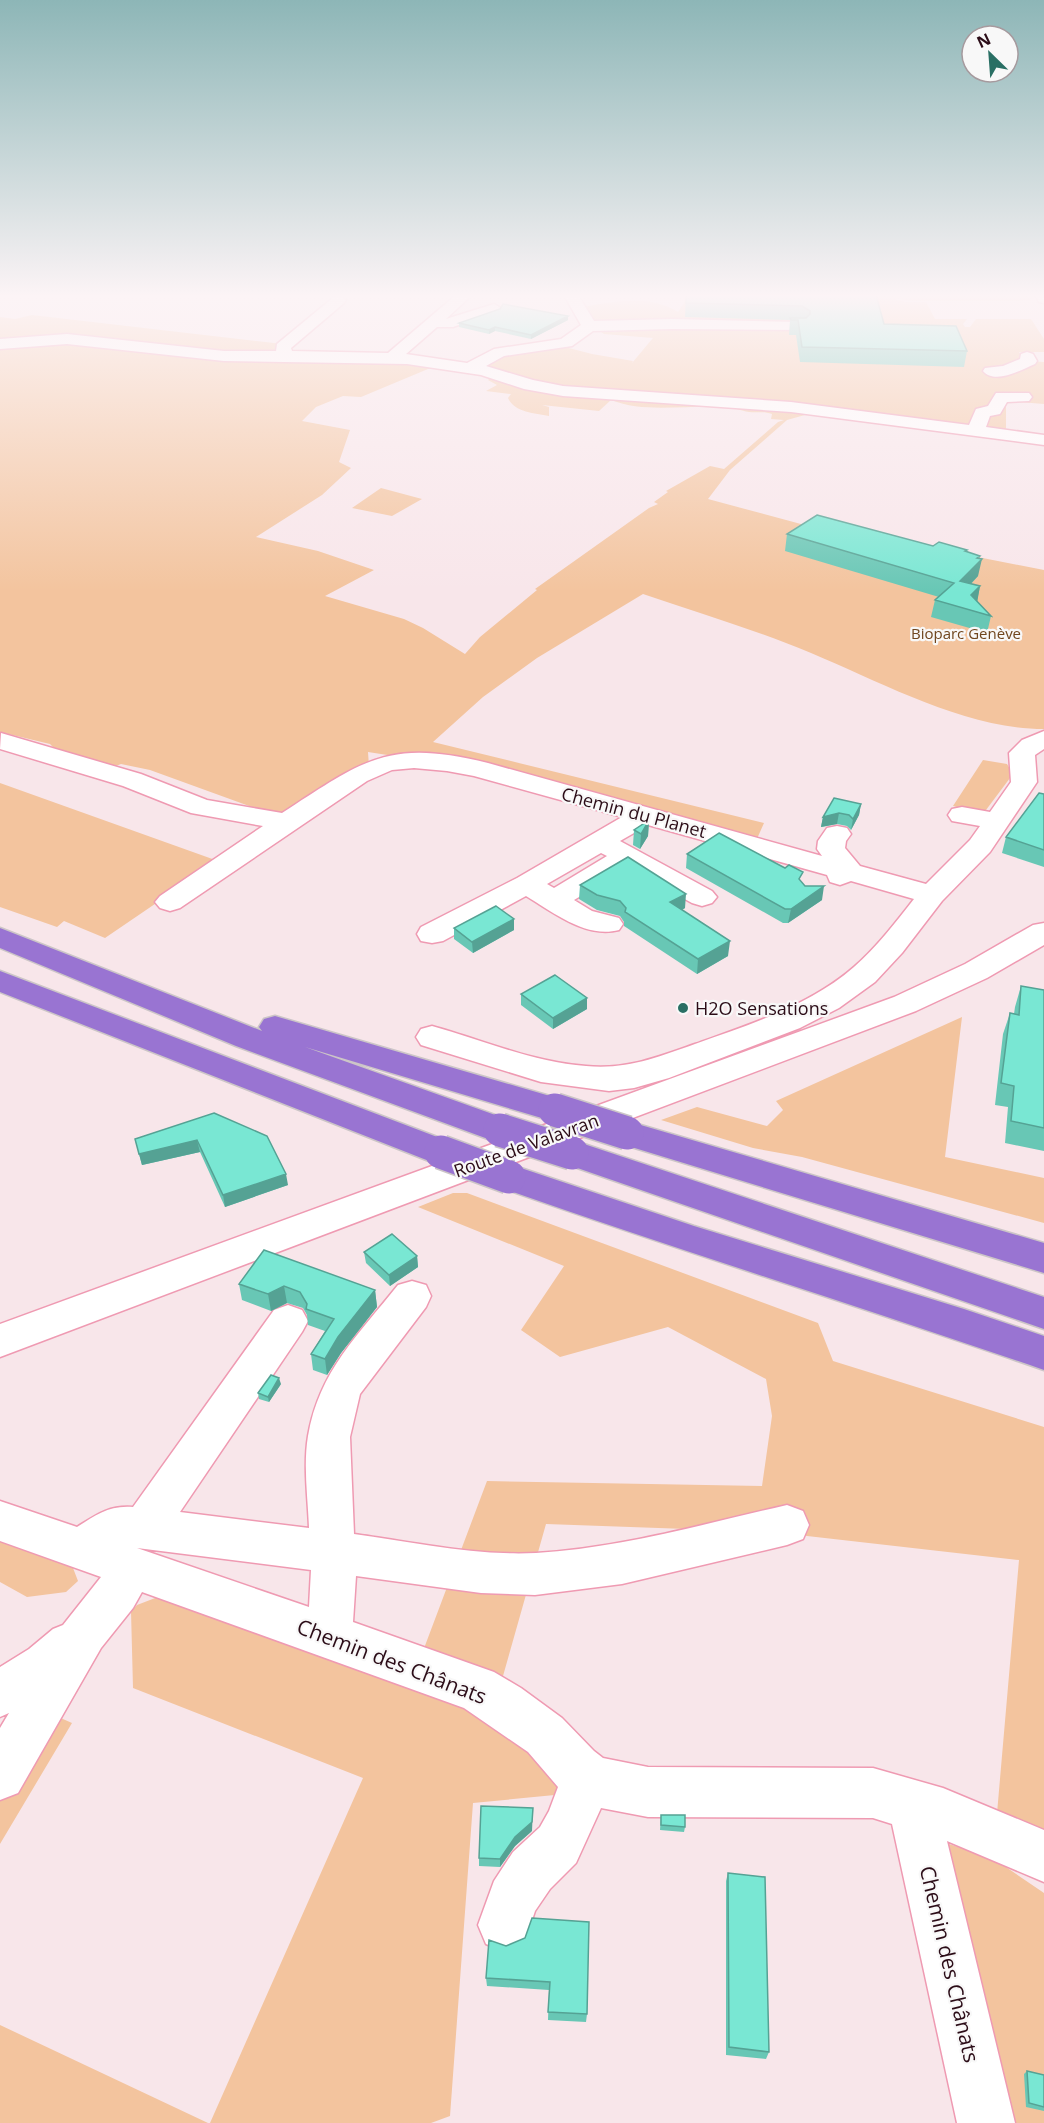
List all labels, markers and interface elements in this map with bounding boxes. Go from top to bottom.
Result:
north arrow [960,24,1020,84]
text: N [973,28,994,53]
park label: Bioparc Genève [911,623,1021,643]
street label: Chemin du Planet [559,781,709,843]
place label: H2O Sensations [695,996,828,1020]
marker: H2O Sensations [676,1001,690,1015]
street label: Route de Valavran [450,1108,602,1182]
street label: Chemin des Chânats [293,1612,491,1710]
street label: Chemin des Chânats [914,1863,986,2065]

